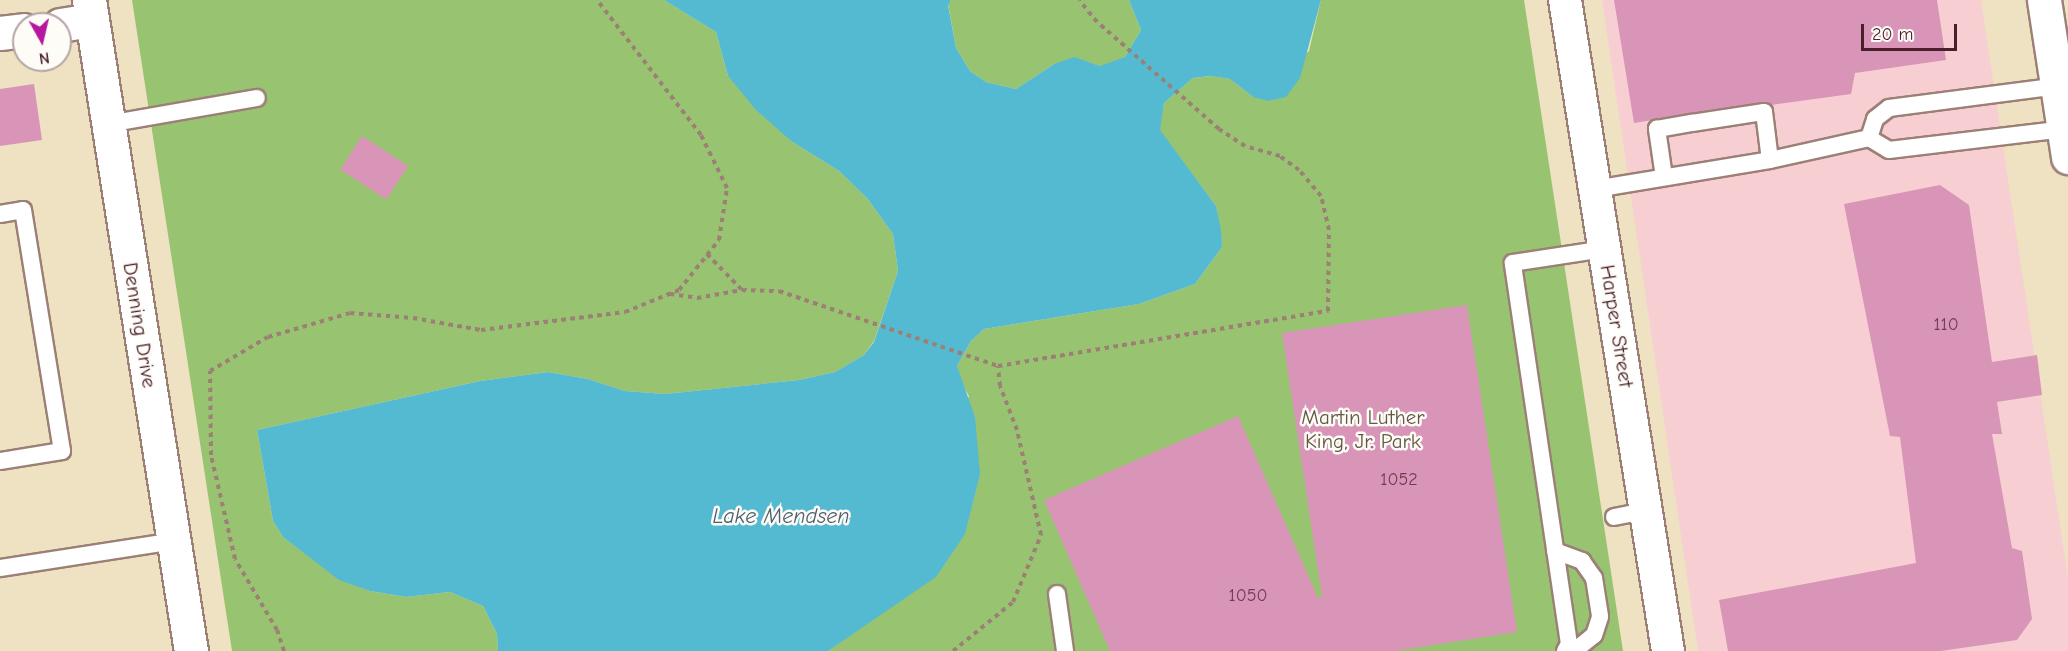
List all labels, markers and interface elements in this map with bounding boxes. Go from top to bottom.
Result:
north arrow [12,12,72,72]
scale bar [1864,12,1960,50]
text: 20 m [1872,24,1913,45]
text: N [38,48,51,67]
street label: Denning Drive [118,260,162,390]
street label: Harper Street [1595,263,1639,389]
house number: 110 [1933,314,1959,336]
park label: Martin Luther King, Jr. Park [1301,404,1425,454]
house number: 1052 [1380,469,1418,491]
water label: Lake Mendsen [712,504,850,530]
house number: 1050 [1229,585,1267,607]

